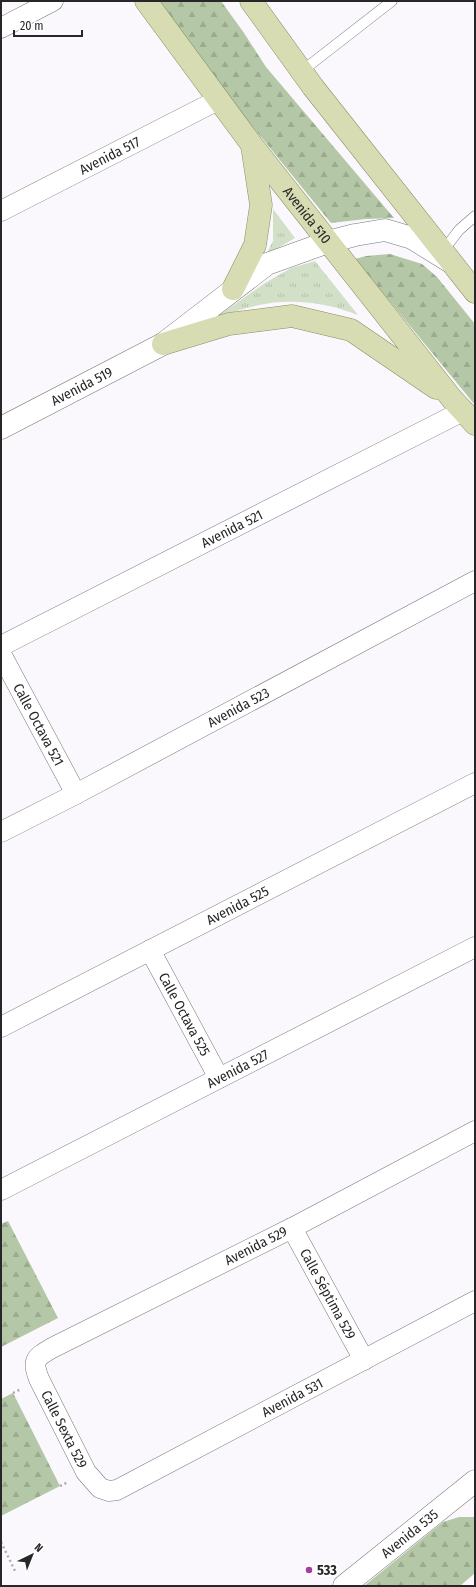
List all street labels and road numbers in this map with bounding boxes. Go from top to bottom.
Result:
street label: Avenida 517 [76,133,143,178]
street label: Avenida 510 [280,183,335,247]
street label: Avenida 519 [48,363,116,409]
street label: Avenida 521 [198,506,265,551]
street label: Calle Octava 521 [10,680,68,769]
street label: Avenida 523 [204,684,272,731]
street label: Avenida 525 [203,882,272,928]
street label: Calle Octava 525 [155,970,214,1059]
street label: Avenida 527 [204,1046,272,1092]
street label: Avenida 529 [222,1223,290,1269]
street label: Calle Séptima 529 [296,1246,360,1342]
street label: Avenida 531 [259,1374,326,1421]
street label: Calle Sexta 529 [38,1387,91,1471]
street label: Avenida 535 [378,1506,441,1561]

